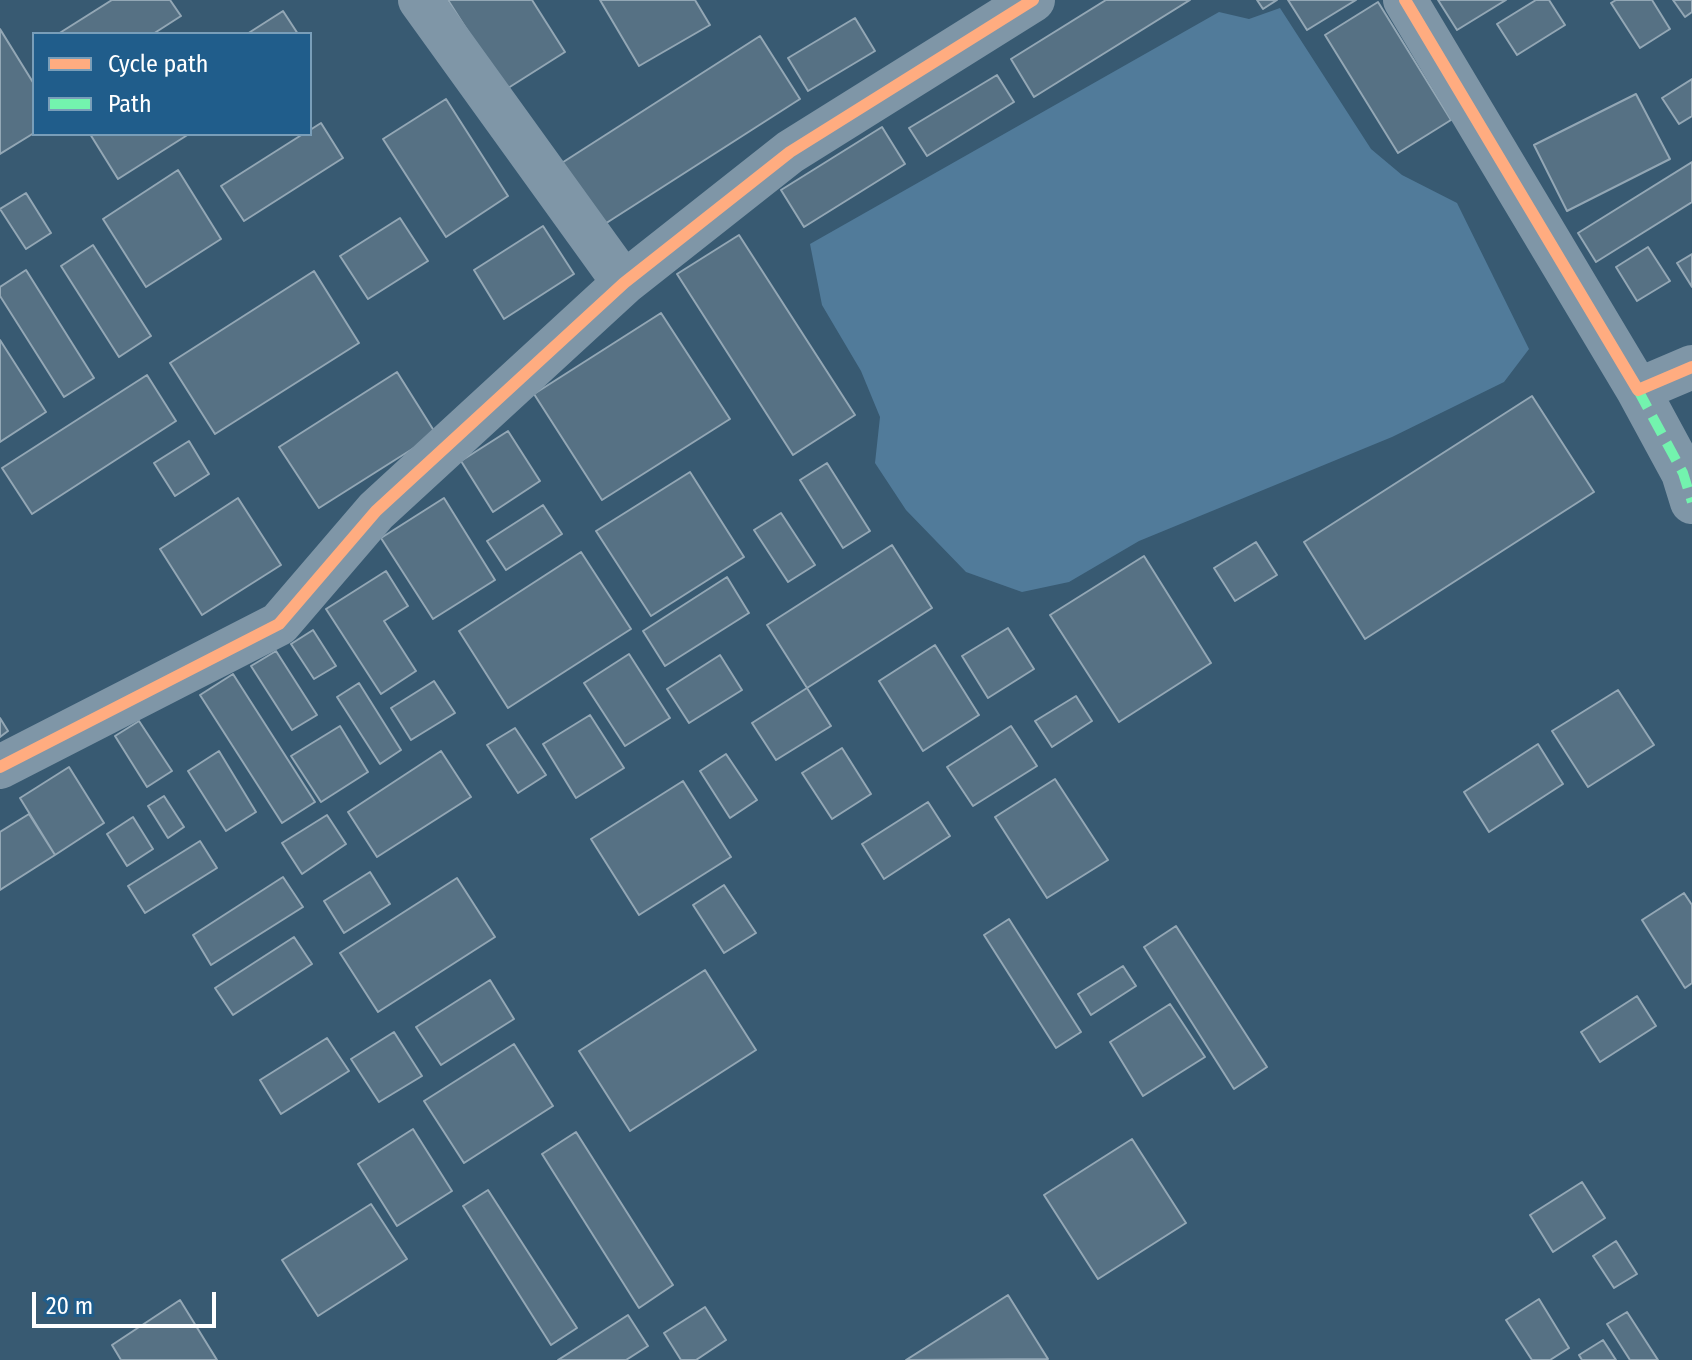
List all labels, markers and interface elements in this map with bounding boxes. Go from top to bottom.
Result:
legend [32,32,312,136]
text: Cycle path [108,50,208,78]
text: Path [108,90,152,118]
scale bar [36,1276,220,1326]
text: 20 m [46,1292,93,1320]

